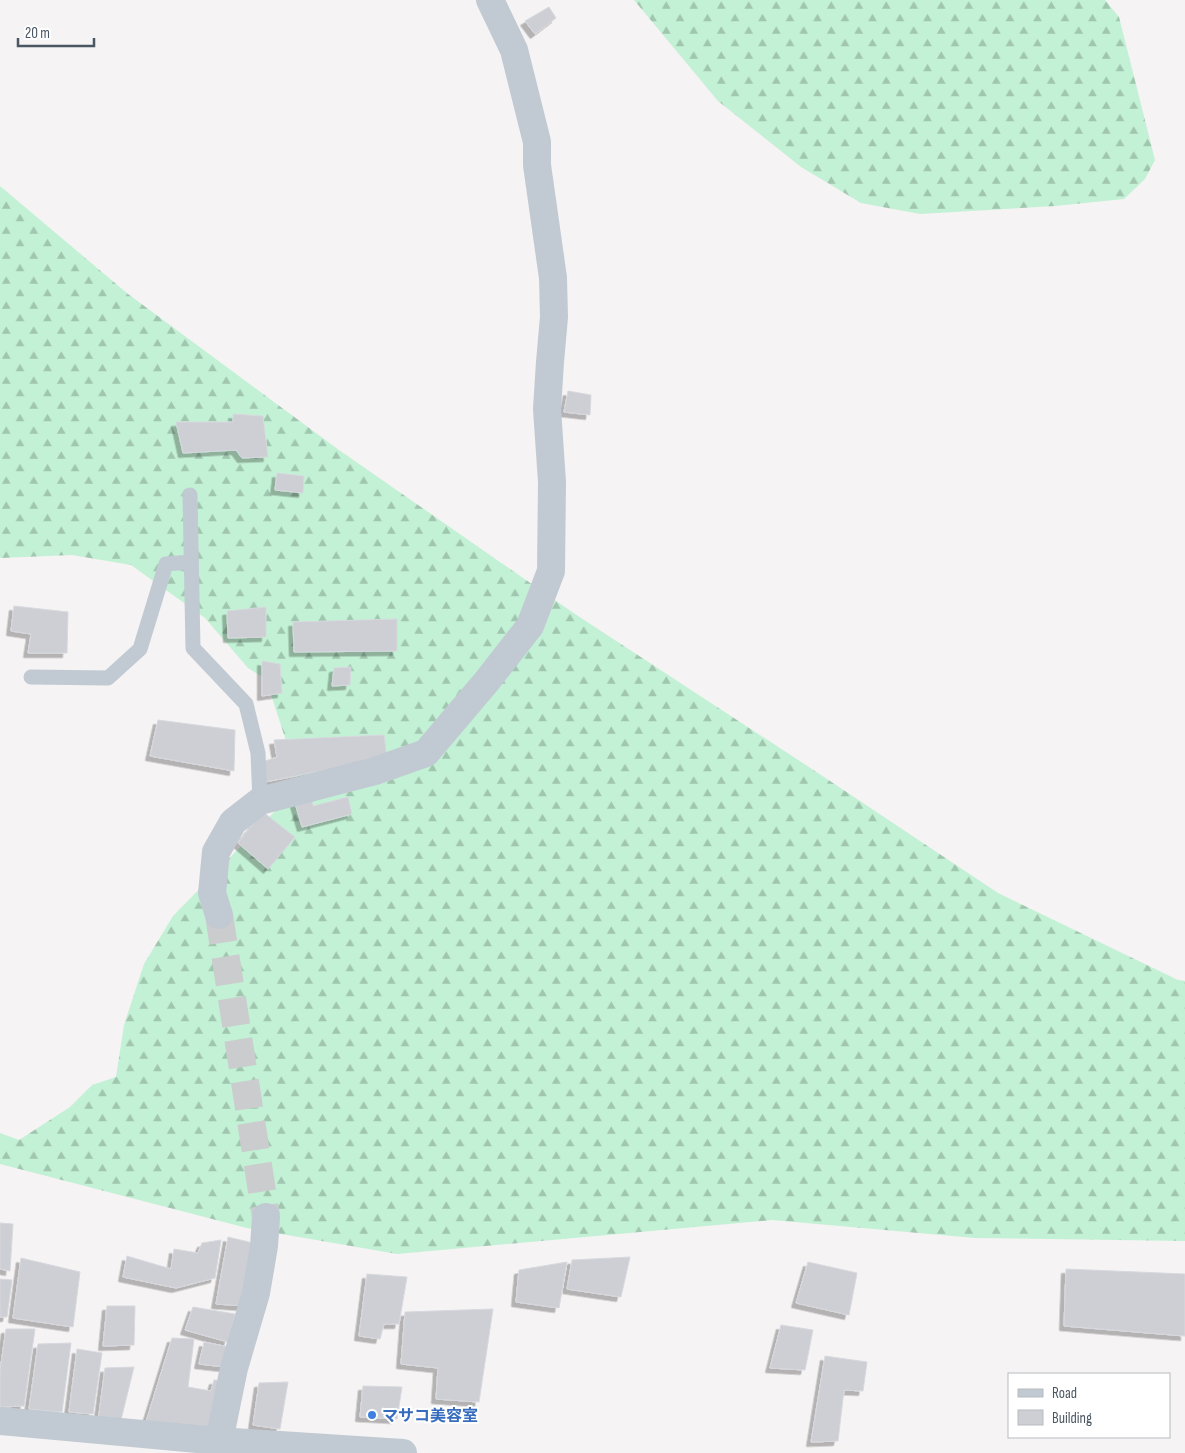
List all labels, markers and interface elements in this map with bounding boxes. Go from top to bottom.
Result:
scale bar [18,15,94,47]
text: 20 m [25,24,50,43]
legend [1008,1373,1170,1438]
text: Road [1052,1384,1077,1403]
place label: マサコ美容室 [382,1407,478,1426]
marker: マサコ美容室 [366,1409,378,1421]
text: Building [1052,1409,1092,1428]

